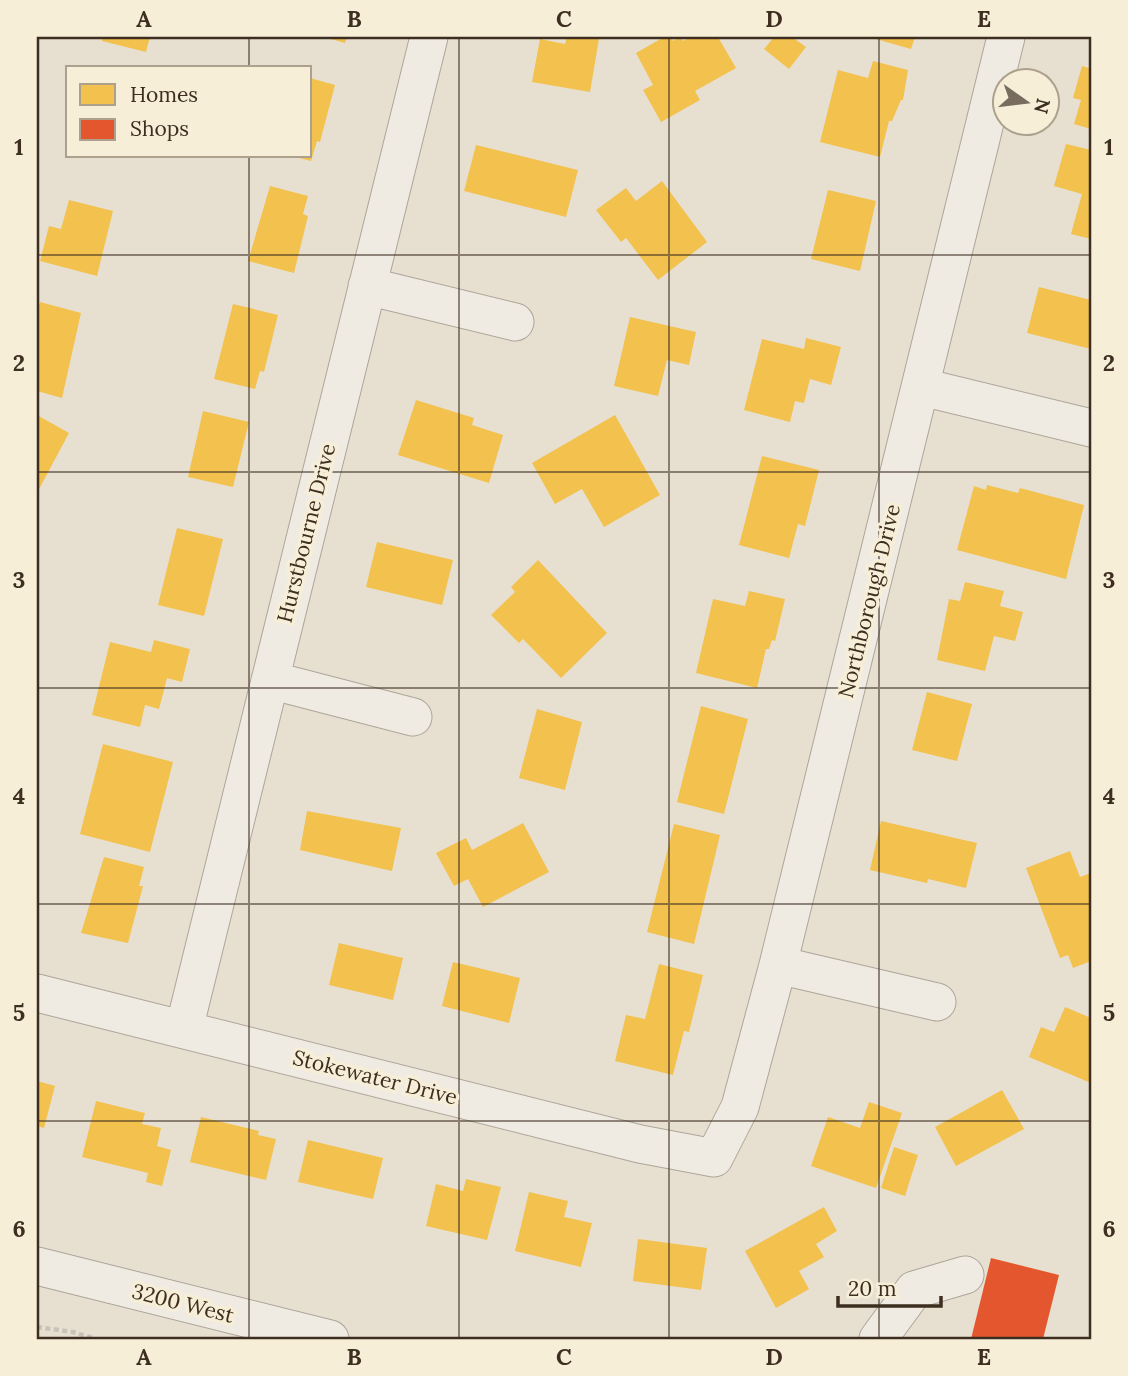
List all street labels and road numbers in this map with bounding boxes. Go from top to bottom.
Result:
street label: Hurstbourne Drive [271,441,341,625]
street label: Northborough Drive [832,501,906,701]
street label: Stokewater Drive [290,1044,460,1110]
street label: 3200 West [129,1277,238,1329]

